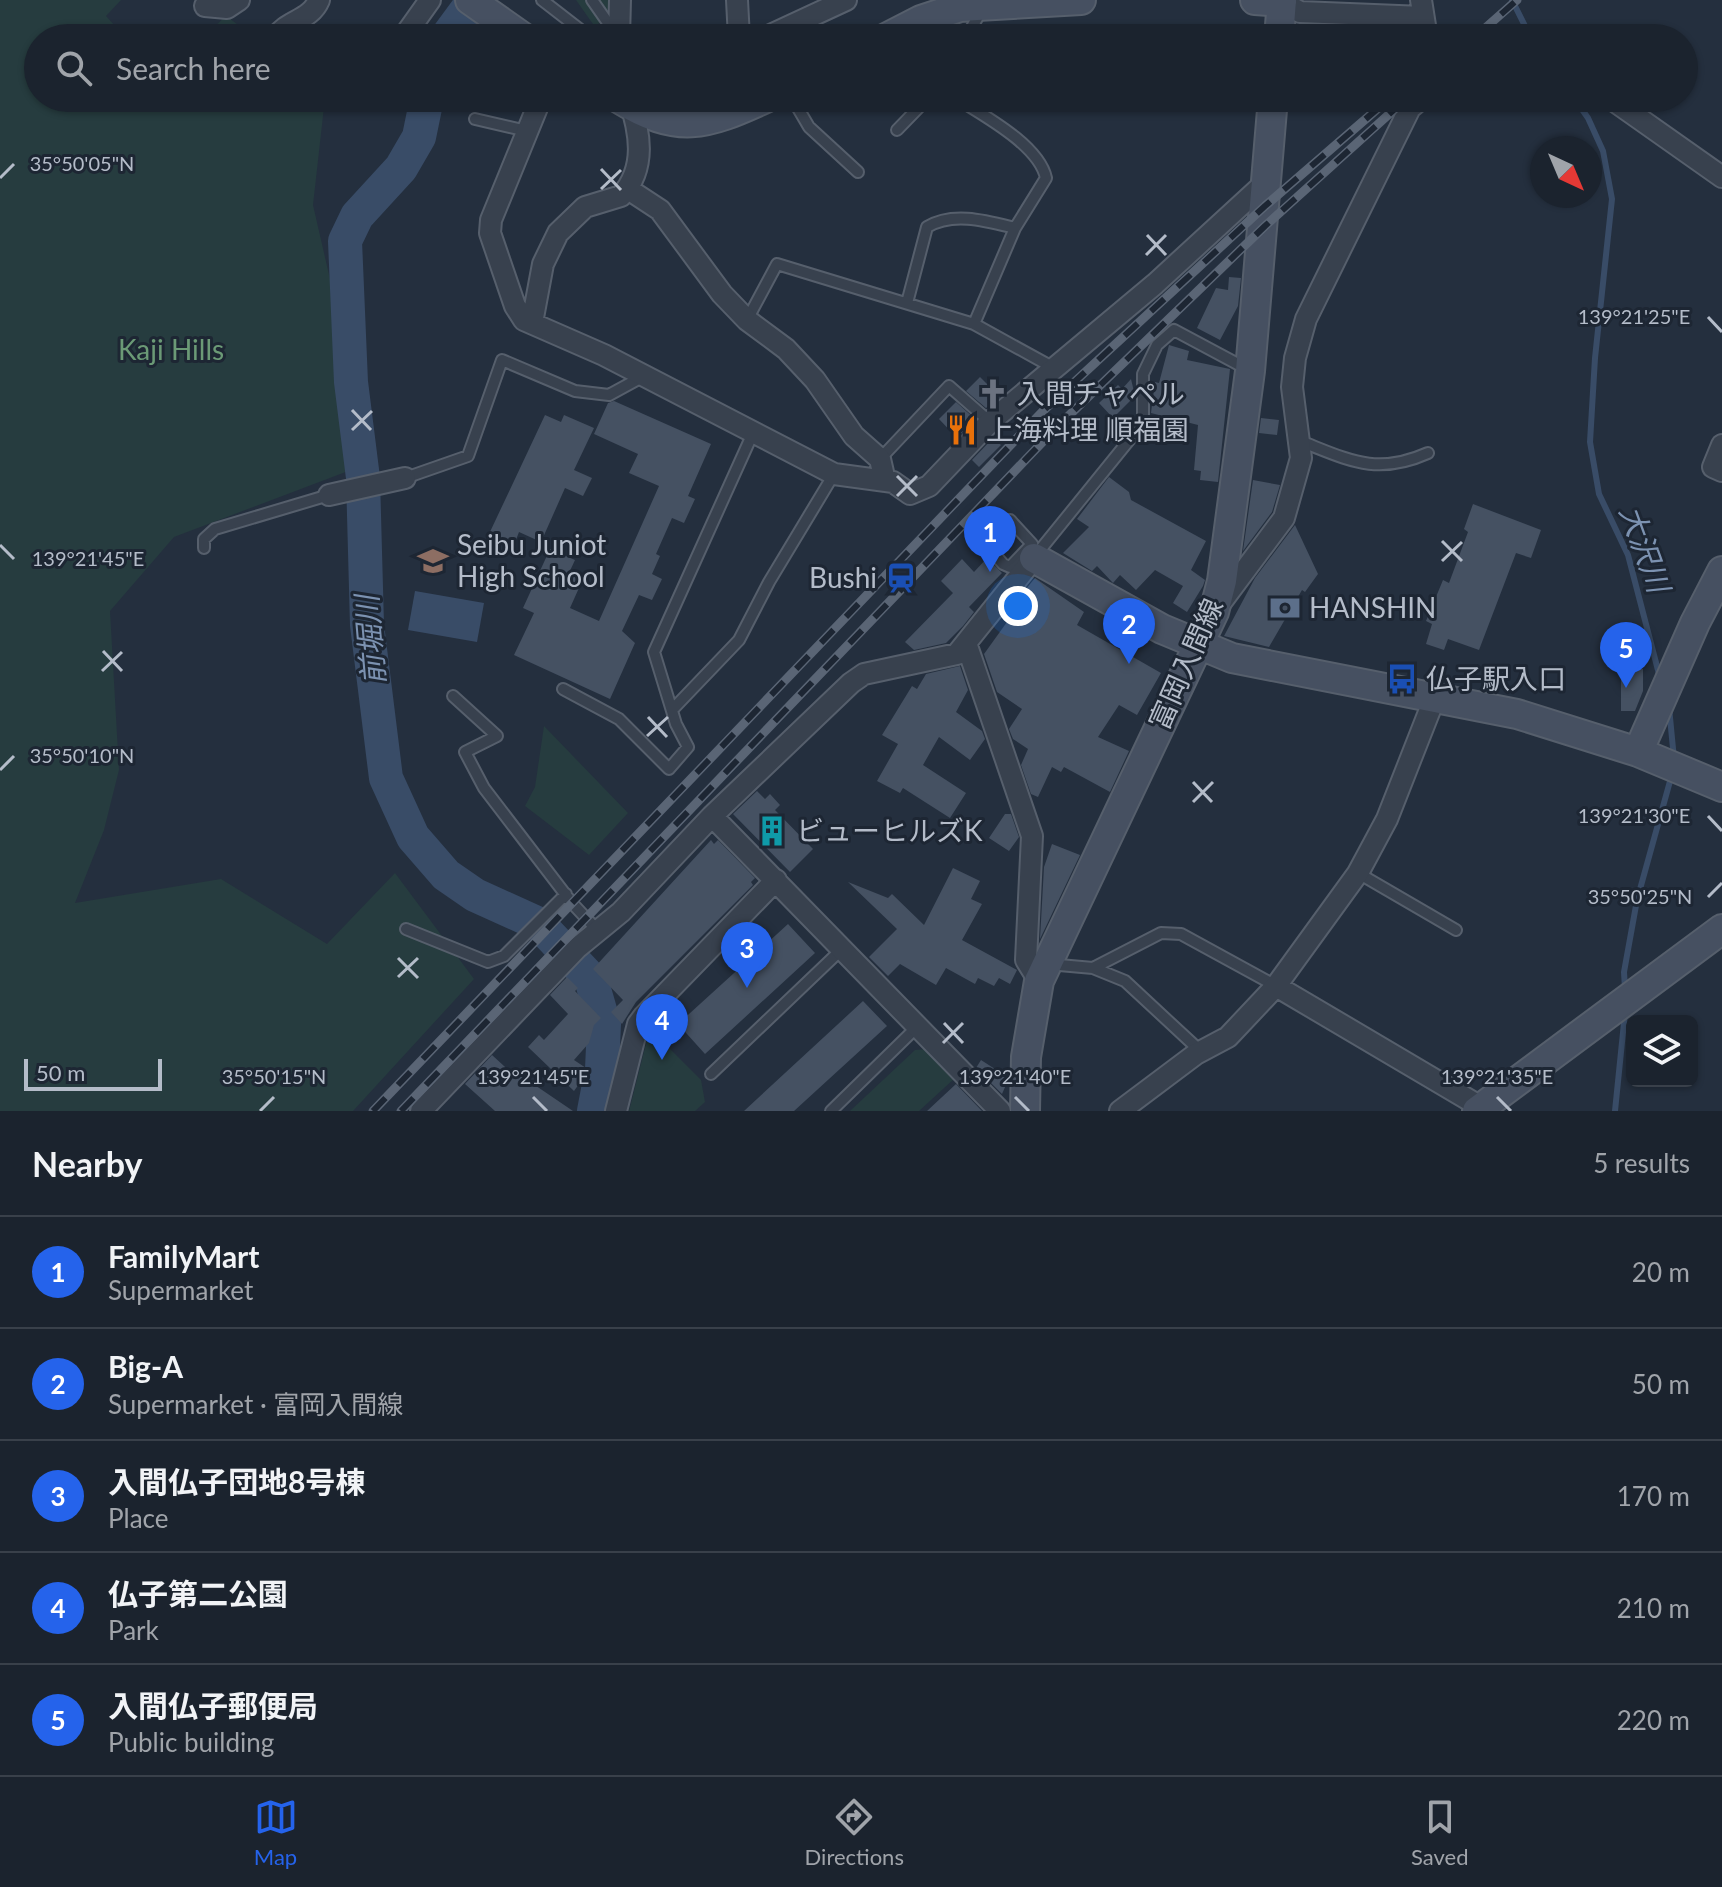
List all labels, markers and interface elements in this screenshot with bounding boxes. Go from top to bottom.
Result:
search box [24,24,1698,112]
icon: search [52,46,96,90]
text: Search here [116,50,271,86]
north arrow [1530,136,1602,208]
text: 35°50'05"N [30,151,134,175]
text: 139°21'25"E [1578,304,1690,328]
park label: Kaji Hills [118,332,224,366]
place label: 入間チャペル [1017,376,1185,410]
church icon: 入間チャペル [976,377,1010,411]
place label: 上海料理 順福園 [986,412,1189,446]
restaurant icon: 上海料理 順福園 [945,413,979,447]
water label: 大沢川 [1614,500,1679,600]
pin: 1 [964,506,1016,572]
place label: Seibu Juniot High School [457,527,606,593]
school or university icon: Seibu Juniot High School [416,544,450,578]
text: 139°21'45"E [32,546,144,570]
place label: Bushi [809,560,877,594]
station icon: Bushi [884,561,918,595]
your location [998,586,1038,626]
place label: HANSHIN [1309,590,1437,624]
water label: 前堀川 [347,591,391,687]
bank icon: HANSHIN [1268,591,1302,625]
street label: 富岡入間線 [1141,593,1229,734]
pin: 2 [1103,598,1155,664]
pin: 5 [1600,622,1652,688]
place label: 仏子駅入口 [1426,661,1566,695]
bus stop icon: 仏子駅入口 [1385,662,1419,696]
text: 35°50'10"N [30,743,134,767]
text: 139°21'30"E [1578,803,1690,827]
place label: ビューヒルズK [796,813,983,847]
building icon: ビューヒルズK [755,814,789,848]
text: 35°50'25"N [1588,884,1692,908]
pin: 3 [721,922,773,988]
pin: 4 [636,994,688,1060]
map controls [1626,1015,1698,1087]
button: layers [1626,1015,1698,1087]
scale bar [24,1055,162,1091]
text: 50 m [36,1059,85,1086]
text: 35°50'15"N [222,1064,326,1088]
text: 139°21'45"E [477,1064,589,1088]
text: 139°21'40"E [959,1064,1071,1088]
text: 139°21'35"E [1441,1064,1553,1088]
text: Nearby [32,1143,143,1184]
text: 5 results [1593,1147,1690,1179]
text: FamilyMart [108,1238,259,1274]
text: 1 [50,1256,66,1288]
text: 20 m [1632,1256,1690,1288]
text: Supermarket [108,1274,253,1306]
text: Big-A [108,1348,183,1384]
text: 2 [50,1368,66,1400]
text: 50 m [1632,1368,1690,1400]
text: Supermarket · 富岡入間線 [108,1388,403,1420]
text: 入間仏子団地8号棟 [108,1463,365,1499]
text: 3 [50,1480,66,1512]
text: 170 m [1617,1480,1690,1512]
text: Place [108,1502,169,1534]
text: 仏子第二公園 [108,1575,288,1611]
text: 4 [50,1592,66,1624]
text: 210 m [1617,1592,1690,1624]
text: Park [108,1614,159,1646]
text: 入間仏子郵便局 [108,1687,318,1723]
text: 5 [50,1704,66,1736]
text: 220 m [1617,1704,1690,1736]
text: Public building [108,1726,274,1758]
tab: Map [254,1795,298,1870]
tab: Directions [805,1795,904,1870]
tab: Saved [1411,1795,1468,1870]

